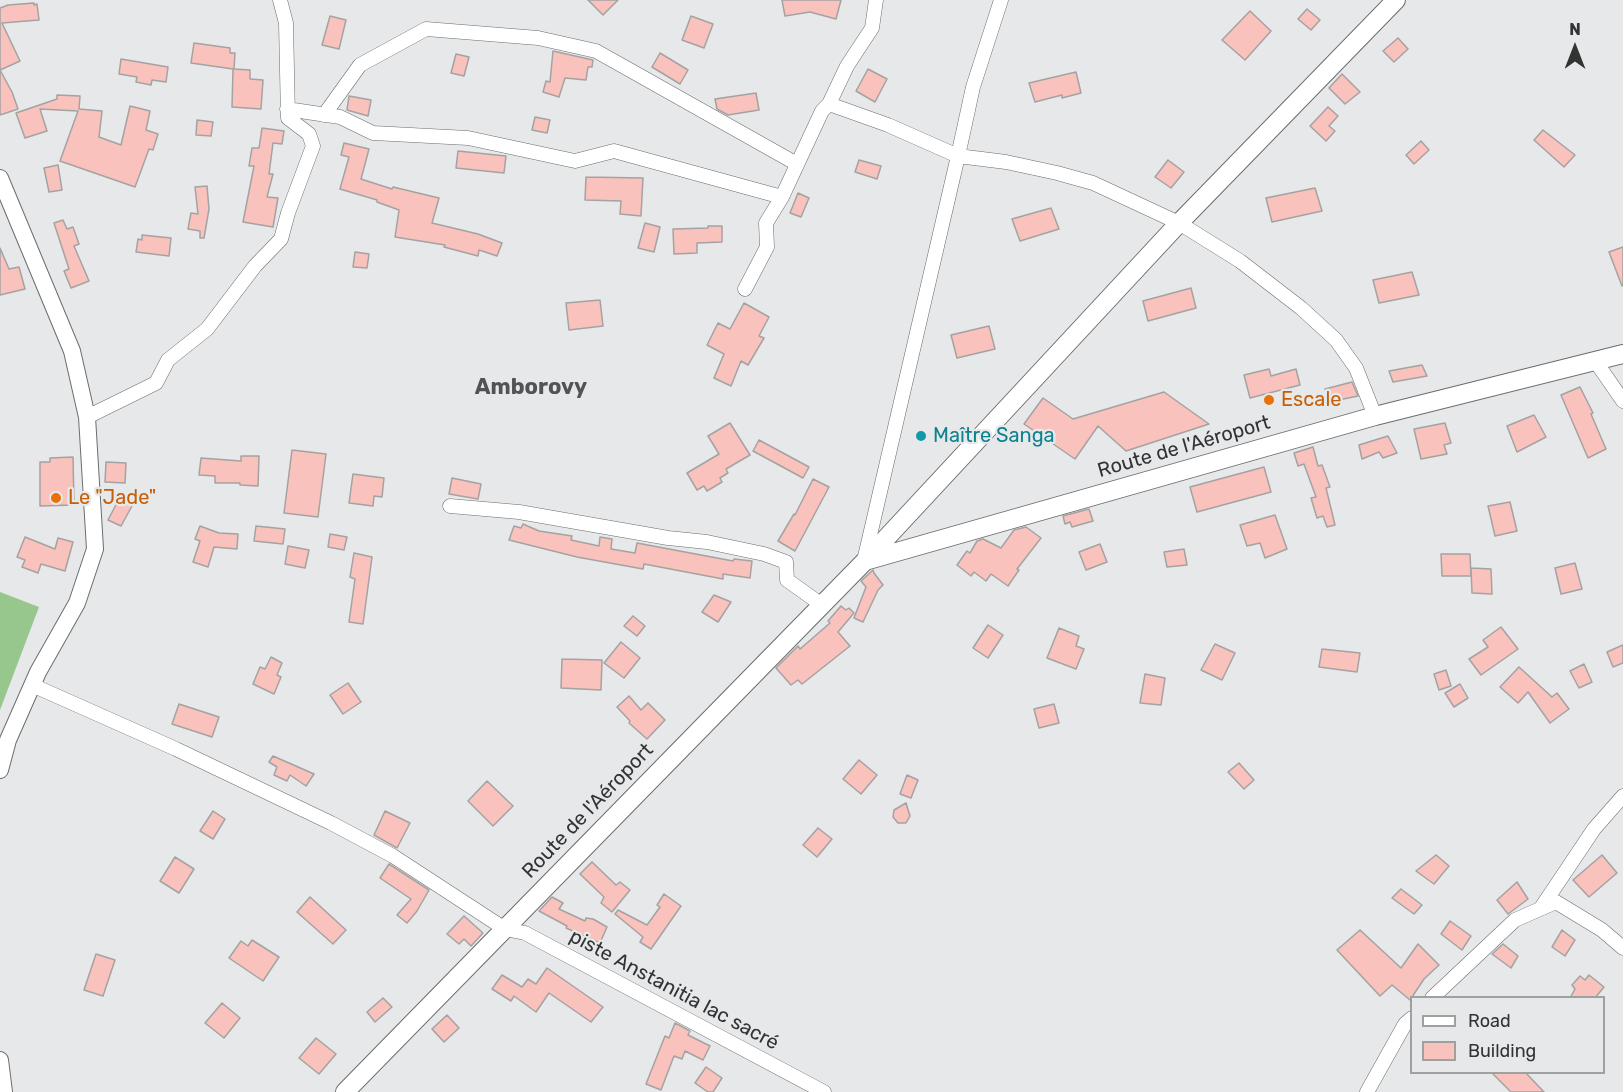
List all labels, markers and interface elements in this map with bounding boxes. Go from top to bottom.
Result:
north arrow [1545,18,1605,78]
text: N [1569,20,1581,39]
district label: Amborovy [475,375,587,401]
place label: Escale [1281,388,1341,412]
marker: Escale [1262,393,1276,407]
street label: Route de l'Aéroport [1095,411,1273,483]
place label: Maître Sanga [933,424,1055,448]
marker: Maître Sanga [914,429,928,443]
place label: Le "Jade" [68,486,156,510]
marker: Le "Jade" [49,491,63,505]
street label: Route de l'Aéroport [517,738,659,884]
street label: piste Anstanitia lac sacré [565,925,783,1055]
legend [1410,996,1605,1074]
text: Road [1468,1010,1511,1032]
text: Building [1468,1040,1536,1062]

